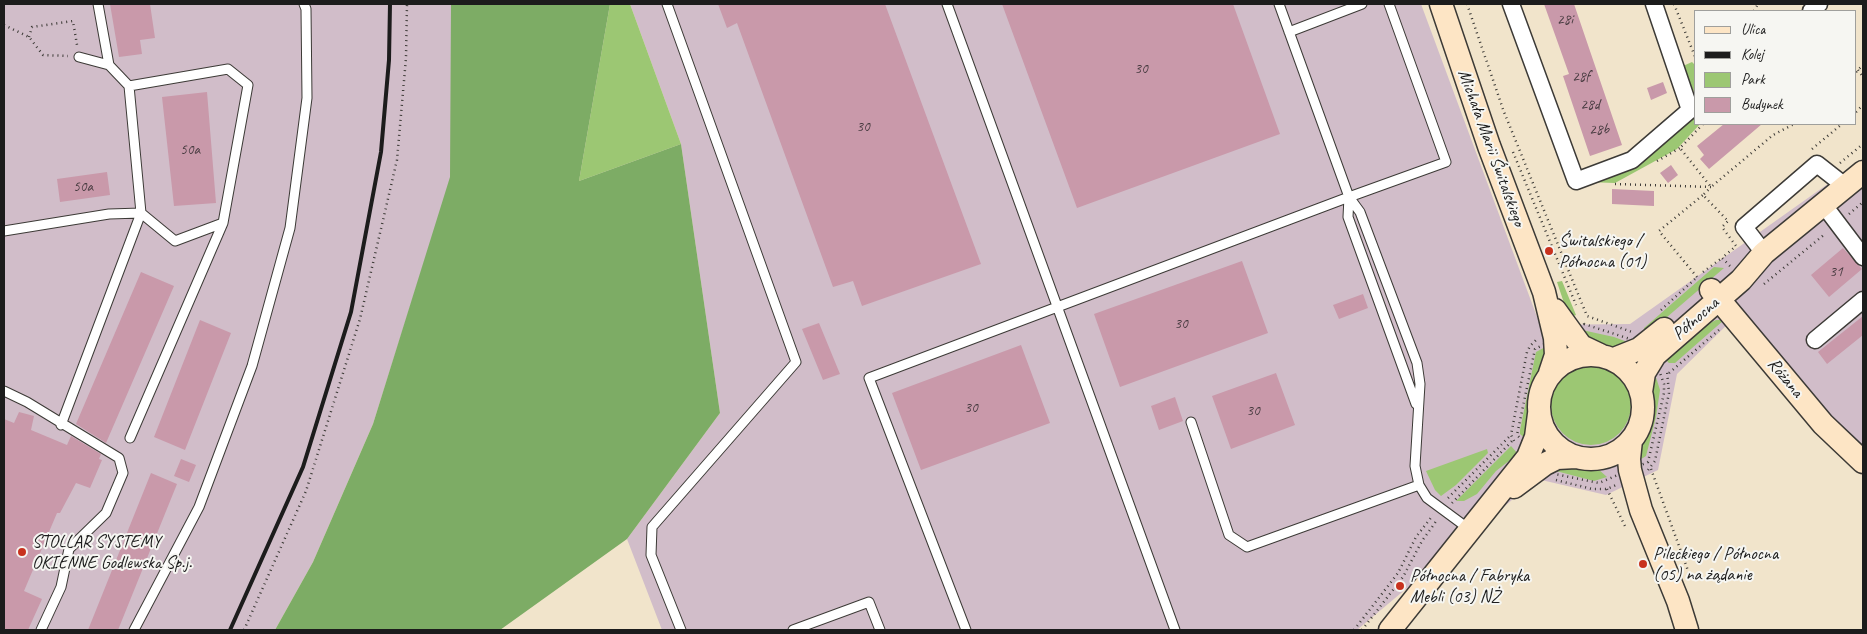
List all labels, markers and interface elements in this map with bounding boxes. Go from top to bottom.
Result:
legend [1694,10,1857,125]
house number: 28i [1557,11,1573,29]
text: Ulica [1741,20,1765,39]
text: Kolej [1741,45,1764,64]
house number: 30 [1134,60,1148,78]
street label: Michała Marii Świtalskiego [1453,67,1529,229]
house number: 28f [1572,68,1590,86]
text: Park [1741,70,1765,89]
text: Budynek [1741,95,1782,114]
house number: 28d [1580,96,1600,114]
house number: 30 [856,118,870,136]
house number: 28b [1589,121,1609,139]
house number: 50a [180,141,200,159]
house number: 50a [73,178,93,196]
place label: Świtalskiego / Północna (01) [1559,230,1646,272]
marker: Świtalskiego / Północna (01) [1543,245,1555,257]
house number: 31 [1829,263,1843,281]
street label: Północna [1668,293,1724,345]
house number: 30 [1174,315,1188,333]
street label: Różana [1762,354,1808,402]
house number: 30 [964,399,978,417]
house number: 30 [1246,402,1260,420]
place label: STOLLAR SYSTEMY OKIENNE Godlewska Sp.j. [32,531,192,574]
place label: Pileckiego / Północna (05) na żądanie [1653,543,1778,586]
marker: STOLLAR SYSTEMY OKIENNE Godlewska Sp.j. [16,546,28,558]
marker: Pileckiego / Północna (05) na żądanie [1637,558,1649,570]
place label: Północna / Fabryka Mebli (03) NŻ [1410,565,1529,608]
marker: Północna / Fabryka Mebli (03) NŻ [1394,580,1406,592]

